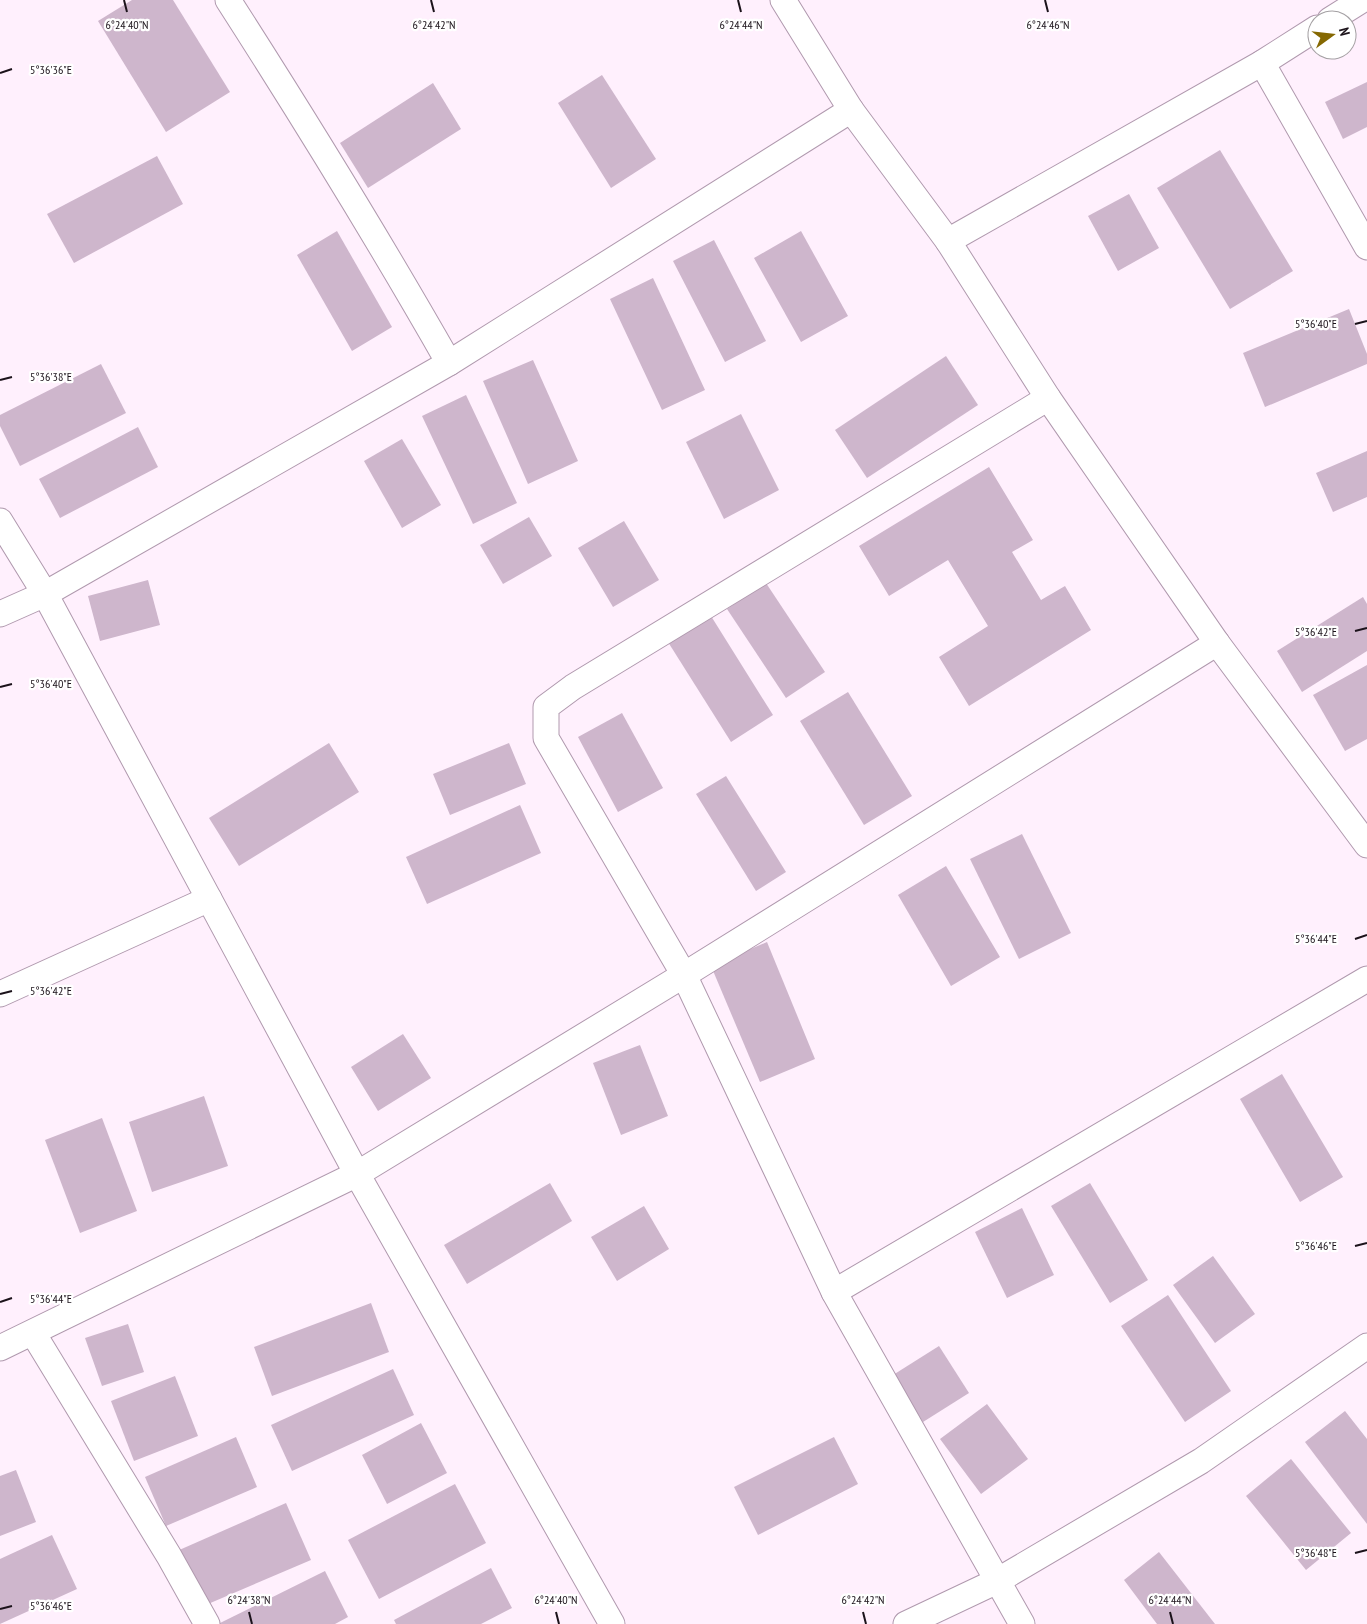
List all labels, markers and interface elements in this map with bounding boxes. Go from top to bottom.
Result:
north arrow [1307,10,1357,60]
text: 6°24'40"N [105,17,149,32]
text: 6°24'42"N [412,17,456,32]
text: 6°24'44"N [719,17,763,32]
text: 6°24'46"N [1026,17,1070,32]
text: N [1335,26,1354,38]
text: 5°36'36"E [30,62,72,77]
text: 5°36'40"E [1295,316,1337,331]
text: 5°36'38"E [30,369,72,384]
text: 5°36'42"E [1295,624,1337,639]
text: 5°36'40"E [30,676,72,691]
text: 5°36'44"E [1295,931,1337,946]
text: 5°36'42"E [30,983,72,998]
text: 5°36'46"E [1295,1238,1337,1253]
text: 5°36'44"E [30,1291,72,1306]
text: 5°36'48"E [1295,1545,1337,1560]
text: 6°24'38"N [227,1592,271,1607]
text: 6°24'40"N [534,1592,578,1607]
text: 6°24'42"N [841,1592,885,1607]
text: 6°24'44"N [1148,1592,1192,1607]
text: 5°36'46"E [30,1598,72,1613]

